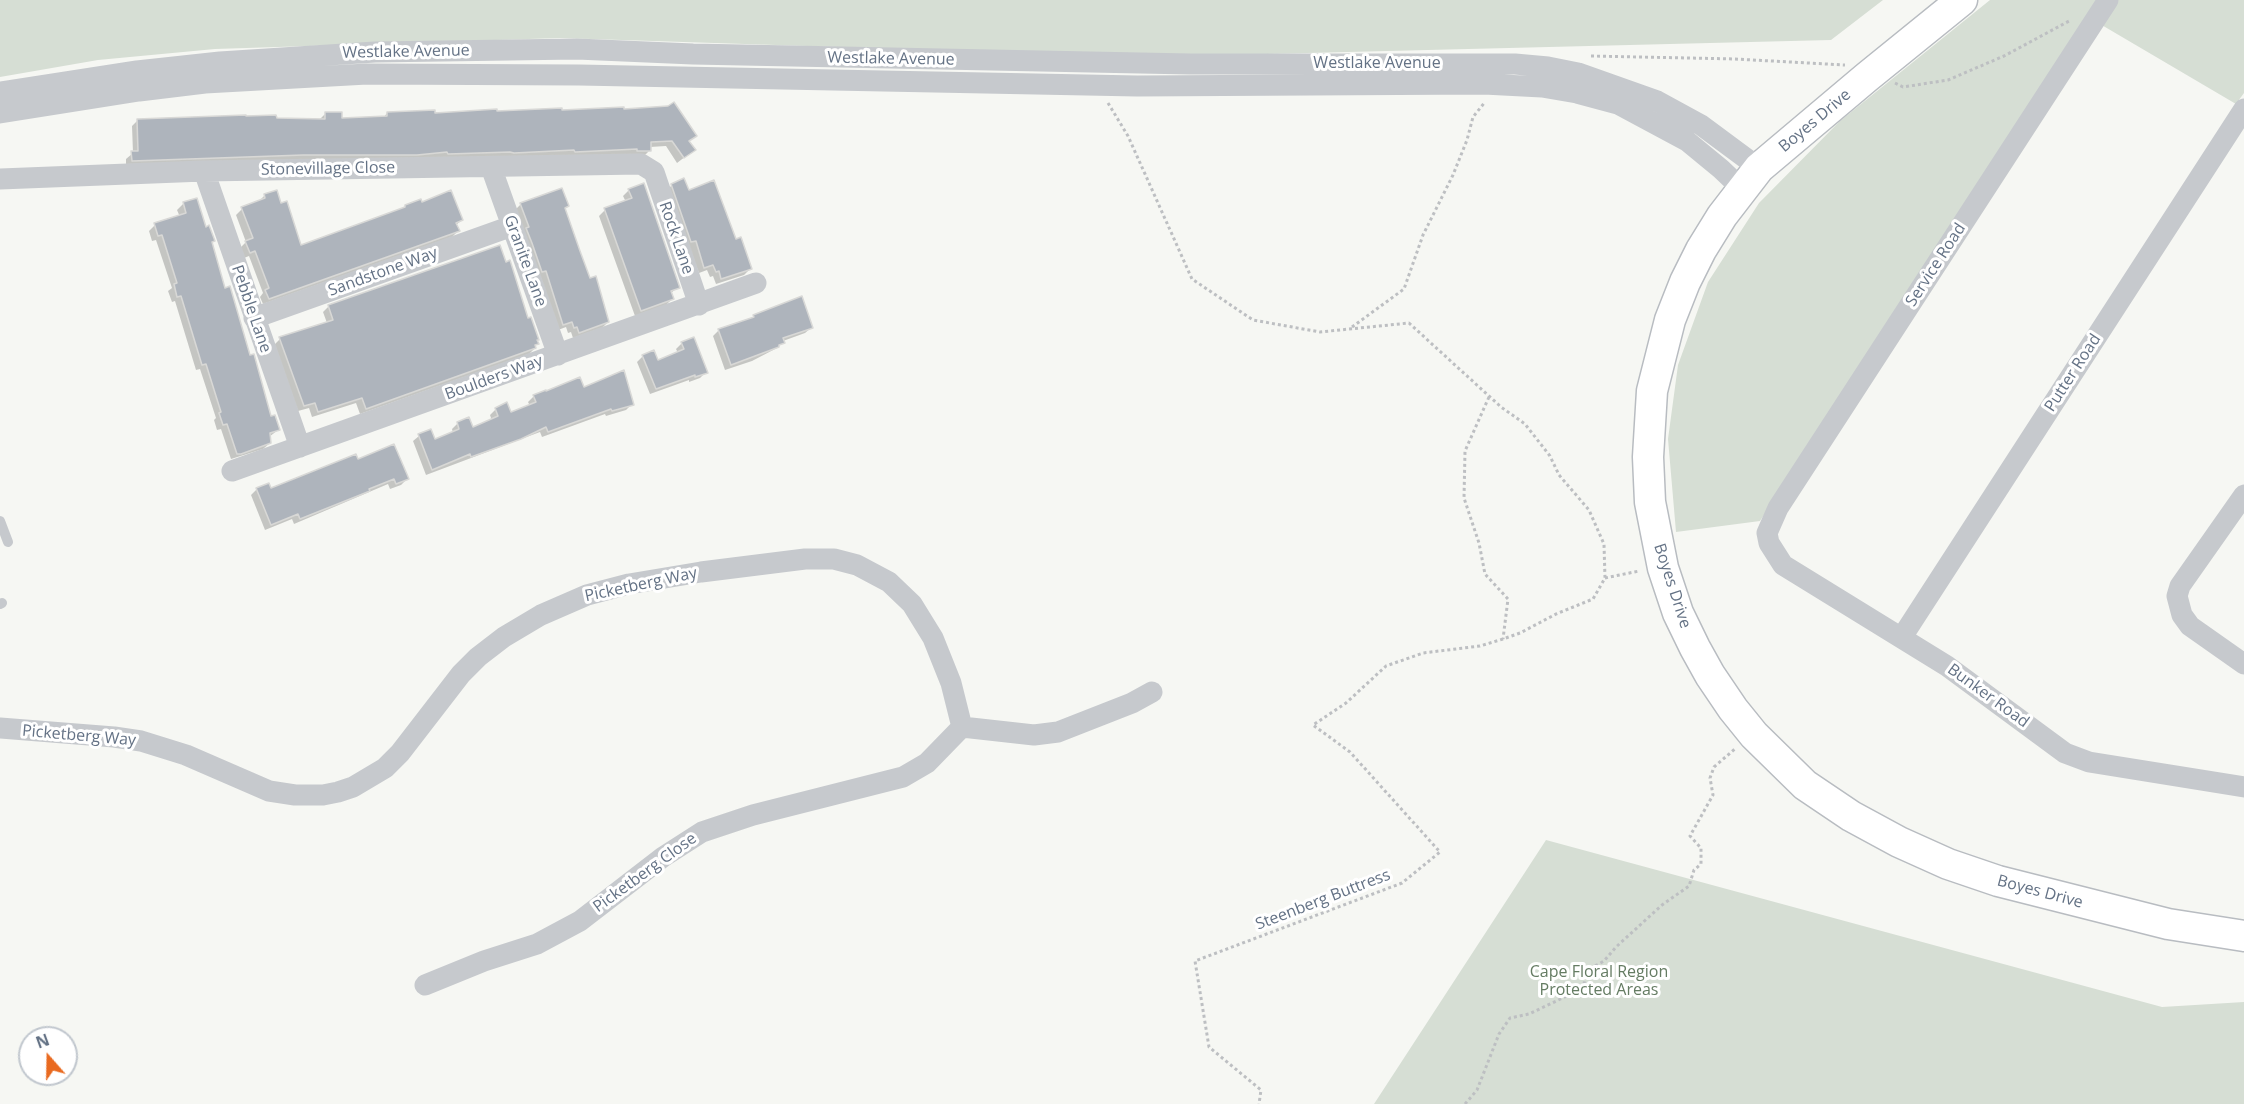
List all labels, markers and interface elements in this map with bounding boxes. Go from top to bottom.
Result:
street label: Westlake Avenue [342,41,470,63]
street label: Westlake Avenue [827,48,955,70]
street label: Westlake Avenue [1313,53,1441,73]
street label: Boyes Drive [1775,85,1855,157]
street label: Stonevillage Close [261,158,395,180]
street label: Rock Lane [655,199,697,277]
street label: Granite Lane [500,213,550,309]
street label: Service Road [1902,220,1970,310]
street label: Sandstone Way [326,243,440,301]
street label: Pebble Lane [227,263,275,355]
street label: Putter Road [2041,331,2105,415]
street label: Boulders Way [443,351,545,405]
street label: Boyes Drive [1649,541,1695,631]
street label: Picketberg Way [583,564,699,606]
street label: Bunker Road [1943,660,2033,732]
street label: Picketberg Way [21,721,137,751]
street label: Picketberg Close [590,829,700,917]
street label: Steenberg Buttress [1253,865,1393,935]
street label: Boyes Drive [1995,871,2085,913]
park label: Cape Floral Region Protected Areas [1530,962,1668,1000]
north arrow [18,1026,78,1086]
text: N [33,1028,52,1054]

